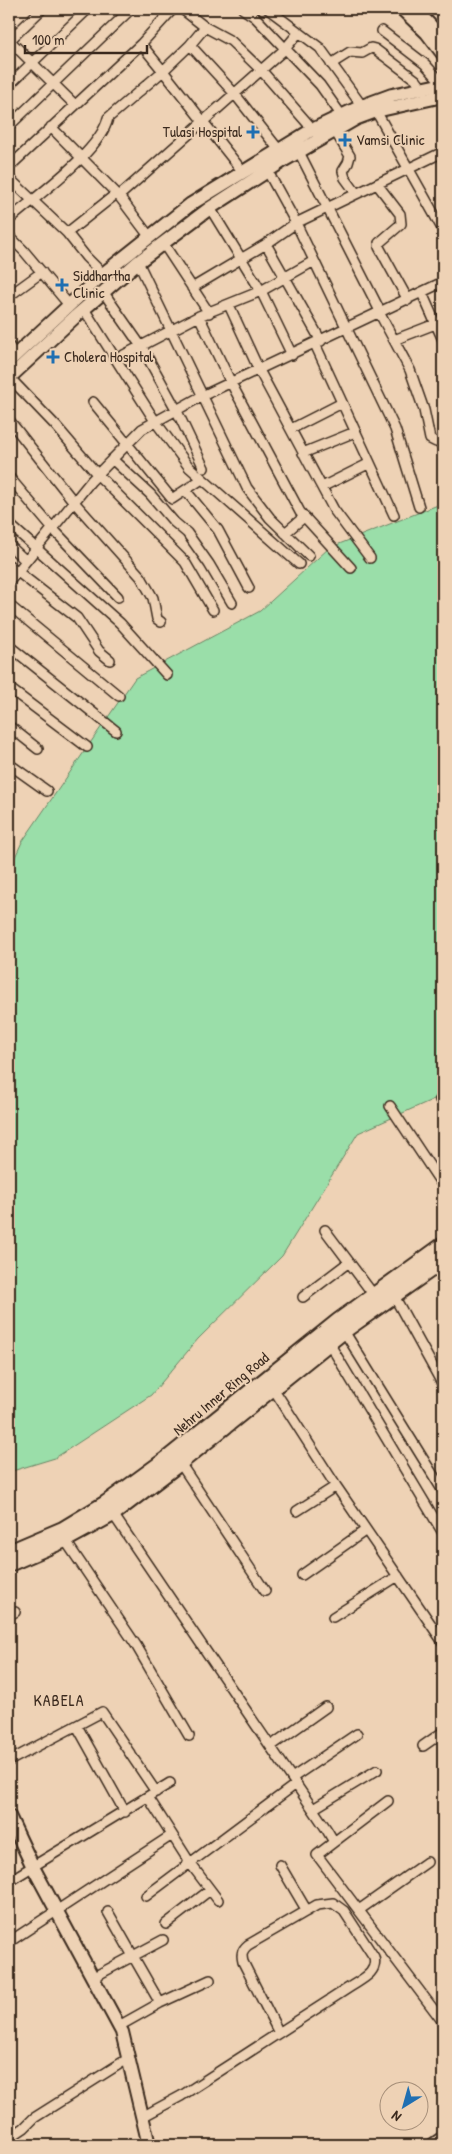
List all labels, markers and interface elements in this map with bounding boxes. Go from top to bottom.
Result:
scale bar [25,22,148,54]
text: 100 m [32,29,65,50]
place label: Tulasi Hospital [163,121,242,142]
marker: Tulasi Hospital [246,125,260,139]
place label: Vamsi Clinic [356,129,425,150]
marker: Vamsi Clinic [338,133,352,147]
place label: Siddhartha Clinic [73,265,130,303]
marker: Siddhartha Clinic [55,278,69,292]
place label: Cholera Hospital [64,346,153,367]
marker: Cholera Hospital [46,350,60,364]
street label: Nehru Inner Ring Road [168,1347,273,1440]
district label: KABELA [33,1689,85,1711]
north arrow [380,2082,430,2132]
text: N [387,2107,405,2127]

